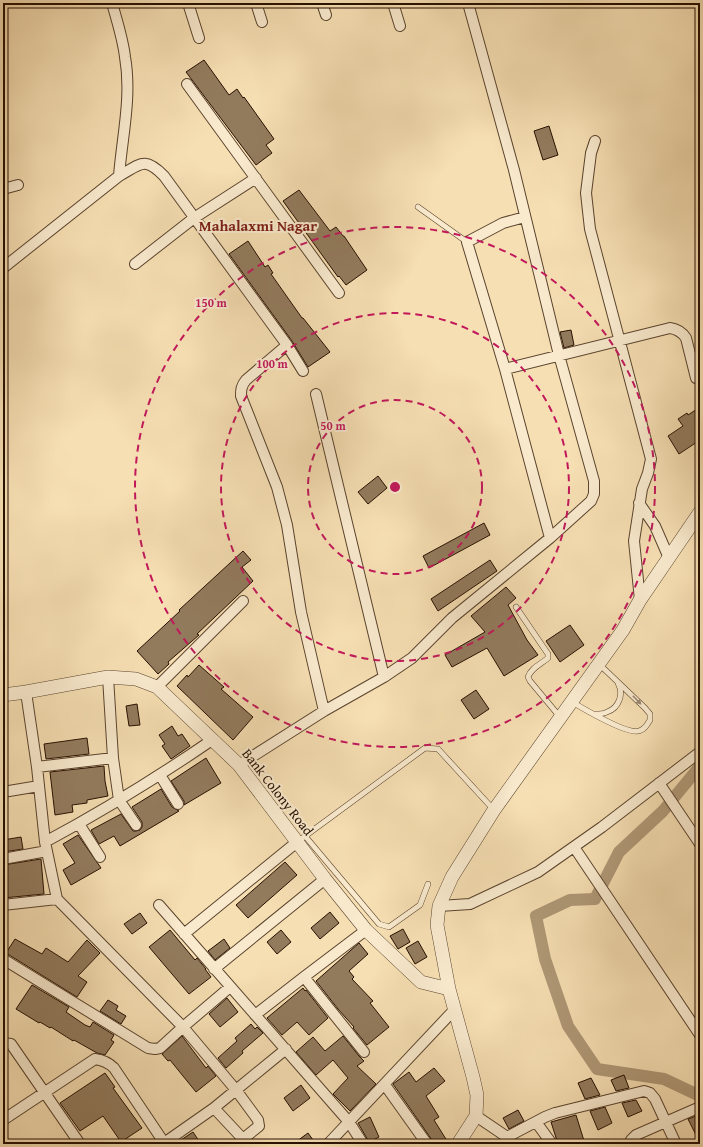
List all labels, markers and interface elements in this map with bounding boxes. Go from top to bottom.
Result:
district label: Mahalaxmi Nagar [199,215,317,236]
text: 150 m [195,294,228,311]
text: 100 m [256,355,289,372]
text: 50 m [320,417,346,434]
centre of rings [388,480,402,494]
one-way arrow [632,695,642,705]
street label: Bank Colony Road [238,744,319,840]

